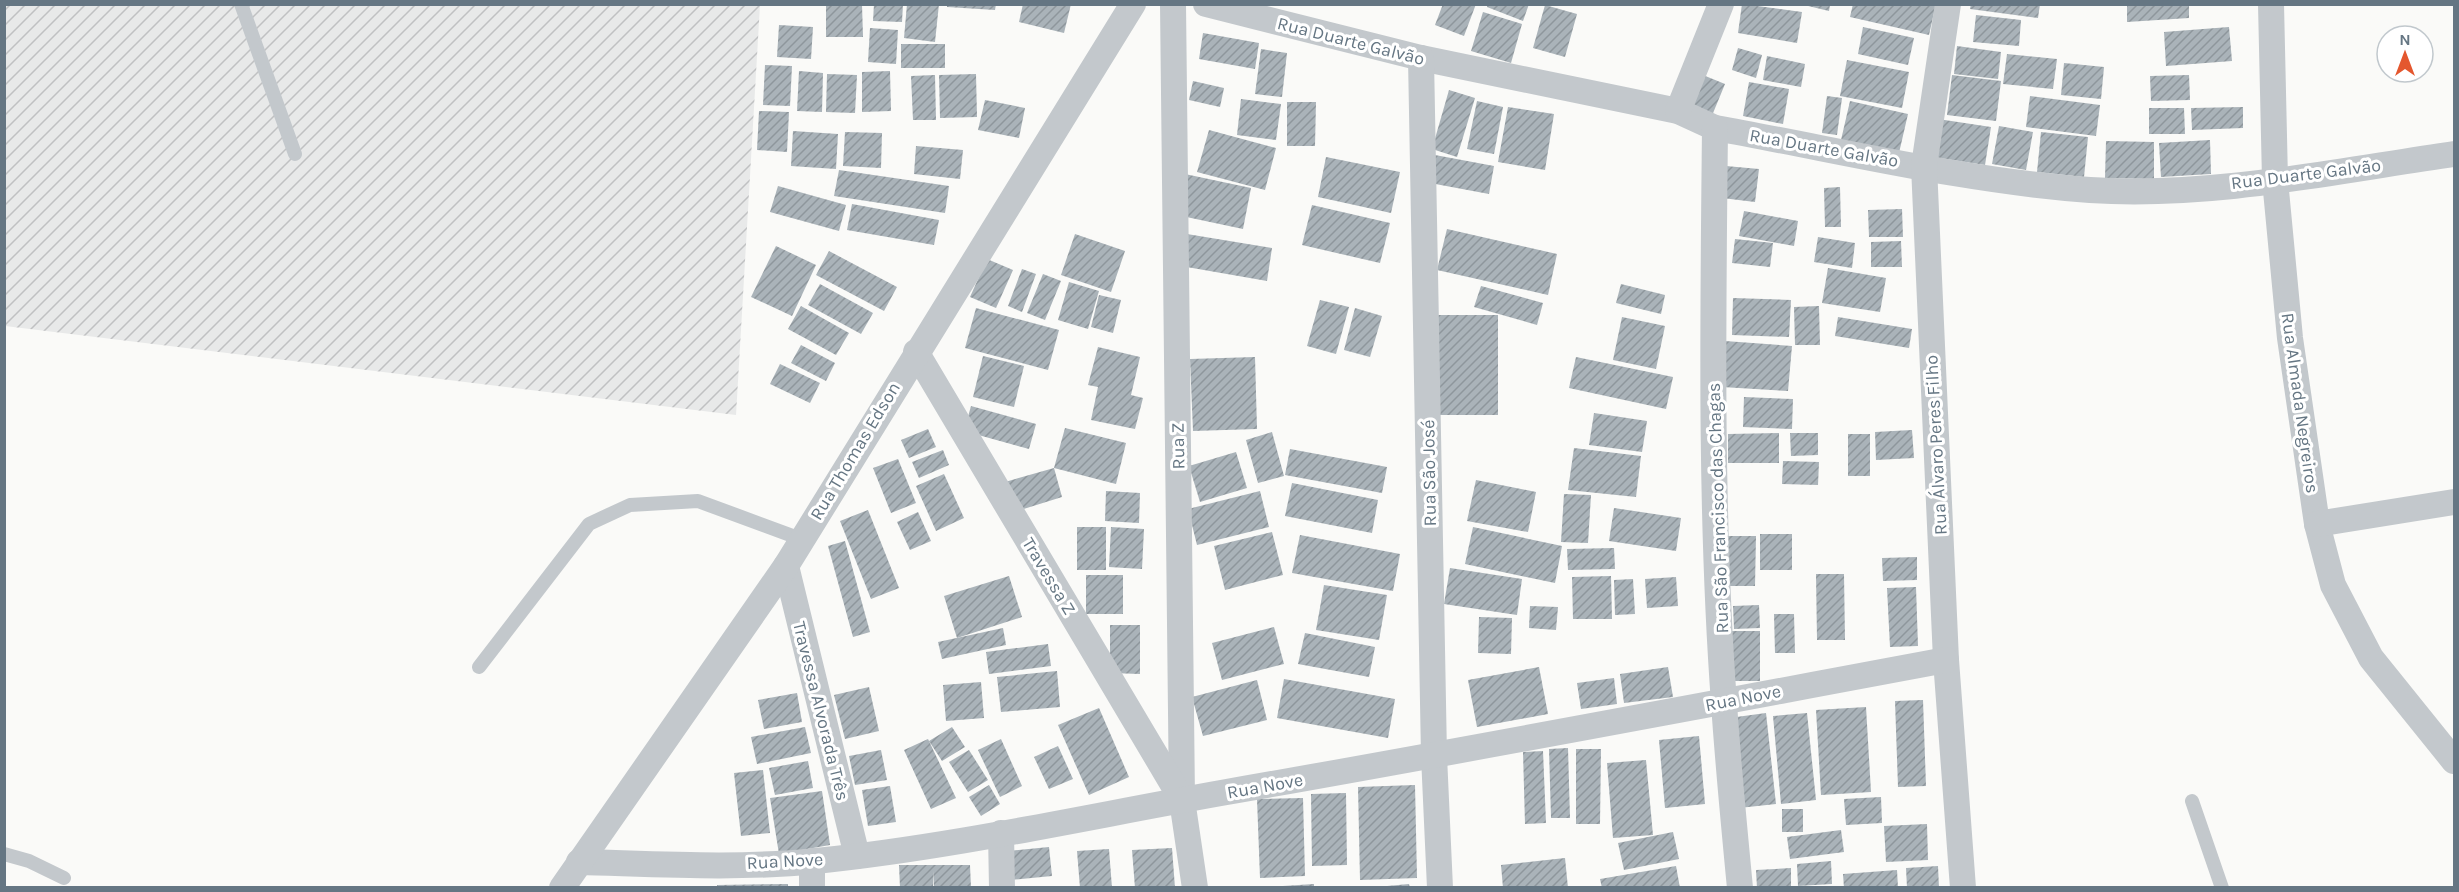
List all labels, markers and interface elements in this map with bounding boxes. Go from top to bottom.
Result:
street label: Rua Duarte Galvão [1275,12,1427,70]
north arrow [2375,24,2435,84]
text: N [2399,30,2411,49]
street label: Rua Duarte Galvão [1748,124,1900,172]
street label: Rua Duarte Galvão [2230,154,2382,194]
street label: Rua Almada Negreiros [2276,311,2324,495]
street label: Rua Álvaro Peres Filho [1919,354,1952,536]
street label: Rua Thomas Edson [805,378,905,524]
street label: Rua São Francisco das Chagas [1703,382,1733,634]
street label: Rua São José [1417,419,1441,527]
street label: Rua Z [1167,422,1189,470]
street label: Travessa Z [1017,533,1081,619]
street label: Travessa Alvorada Três [788,619,854,803]
street label: Rua Nove [1703,680,1783,716]
street label: Rua Nove [1225,769,1305,803]
street label: Rua Nove [746,848,824,874]

